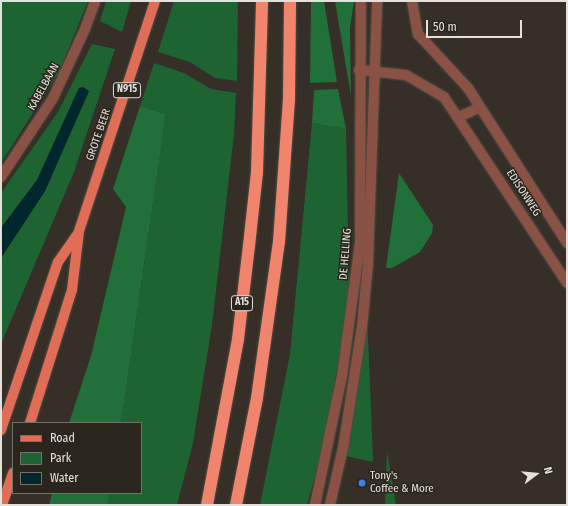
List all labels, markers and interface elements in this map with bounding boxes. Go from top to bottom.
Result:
scale bar [428,12,524,38]
text: 50 m [433,20,457,34]
street label: KABELBAAN [26,61,62,113]
road number: N915 [112,82,142,98]
street label: GROTE BEER [84,107,114,163]
street label: EDISONWEG [503,167,543,219]
street label: DE HELLING [337,228,355,280]
road number: A15 [230,295,254,311]
legend [12,422,142,494]
text: Road [50,431,75,445]
text: Park [50,451,71,465]
north arrow [516,454,556,494]
text: N [541,466,555,476]
place label: Tony's Coffee & More [370,470,434,496]
text: Water [50,471,78,485]
marker: Tony's Coffee & More [357,478,367,488]

